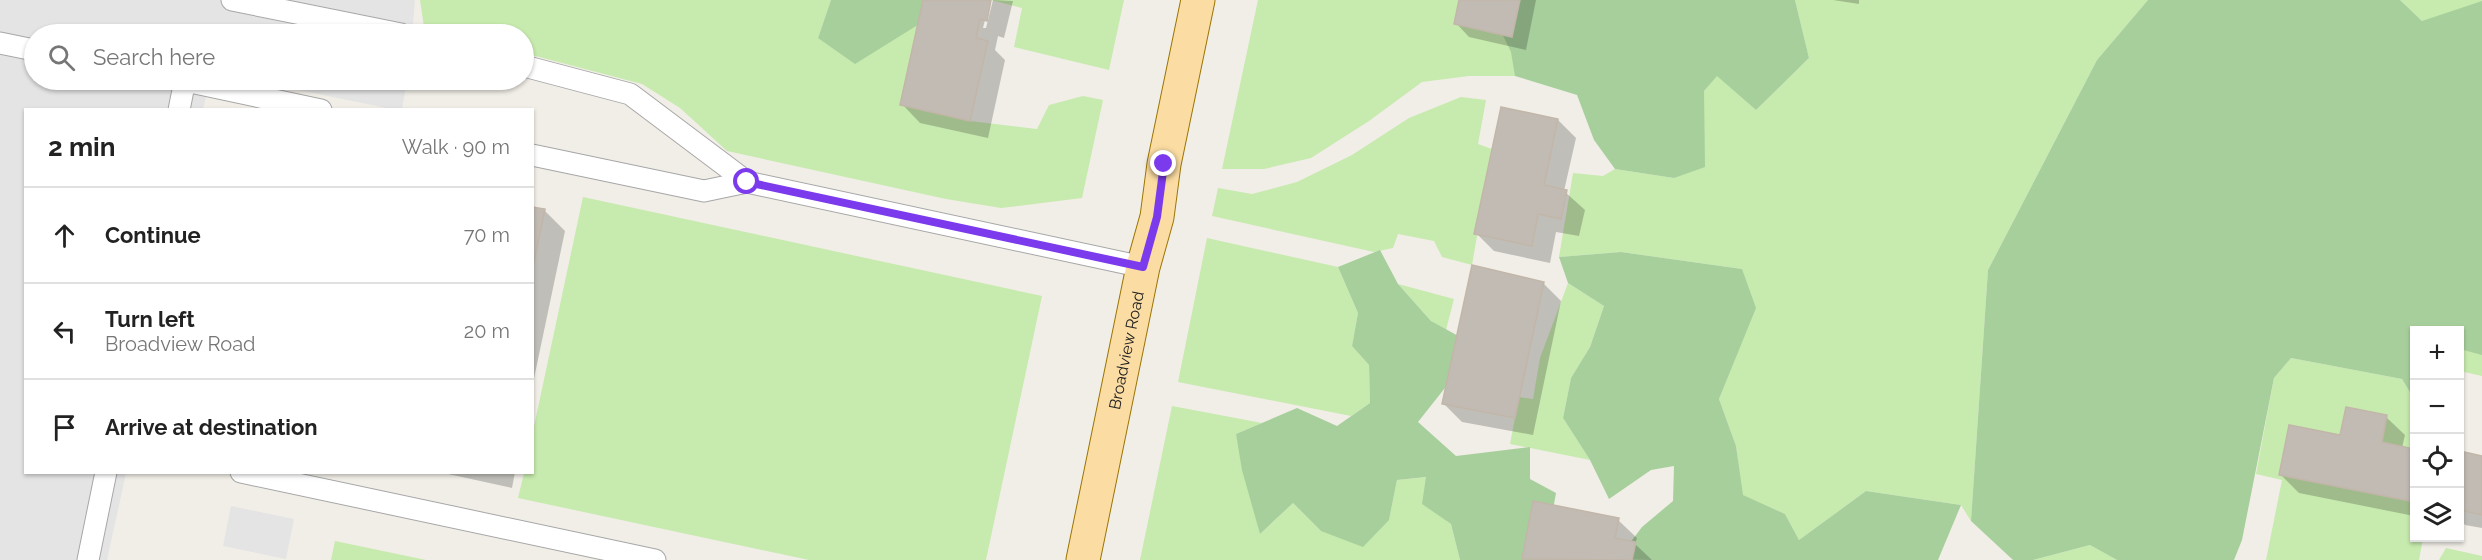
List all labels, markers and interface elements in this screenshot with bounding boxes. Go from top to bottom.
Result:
search box [24,24,534,90]
icon: search [45,41,78,74]
text: Search here [93,44,215,70]
text: 2 min [48,132,115,162]
text: Walk · 90 m [402,135,510,159]
route end [1150,150,1176,176]
route start [733,168,759,194]
icon: ahead [48,219,81,252]
text: Continue [105,222,201,248]
text: 70 m [464,223,510,247]
street label: Broadview Road [1105,289,1147,411]
text: Turn left [105,306,195,332]
icon: left [48,315,81,348]
text: 20 m [464,319,510,343]
map controls [2410,326,2464,542]
button: + [2410,326,2464,380]
text: Broadview Road [105,332,256,356]
button: − [2410,380,2464,434]
icon: arrive [48,411,81,444]
text: Arrive at destination [105,414,318,440]
button: locate [2410,434,2464,488]
button: layers [2410,488,2464,542]

